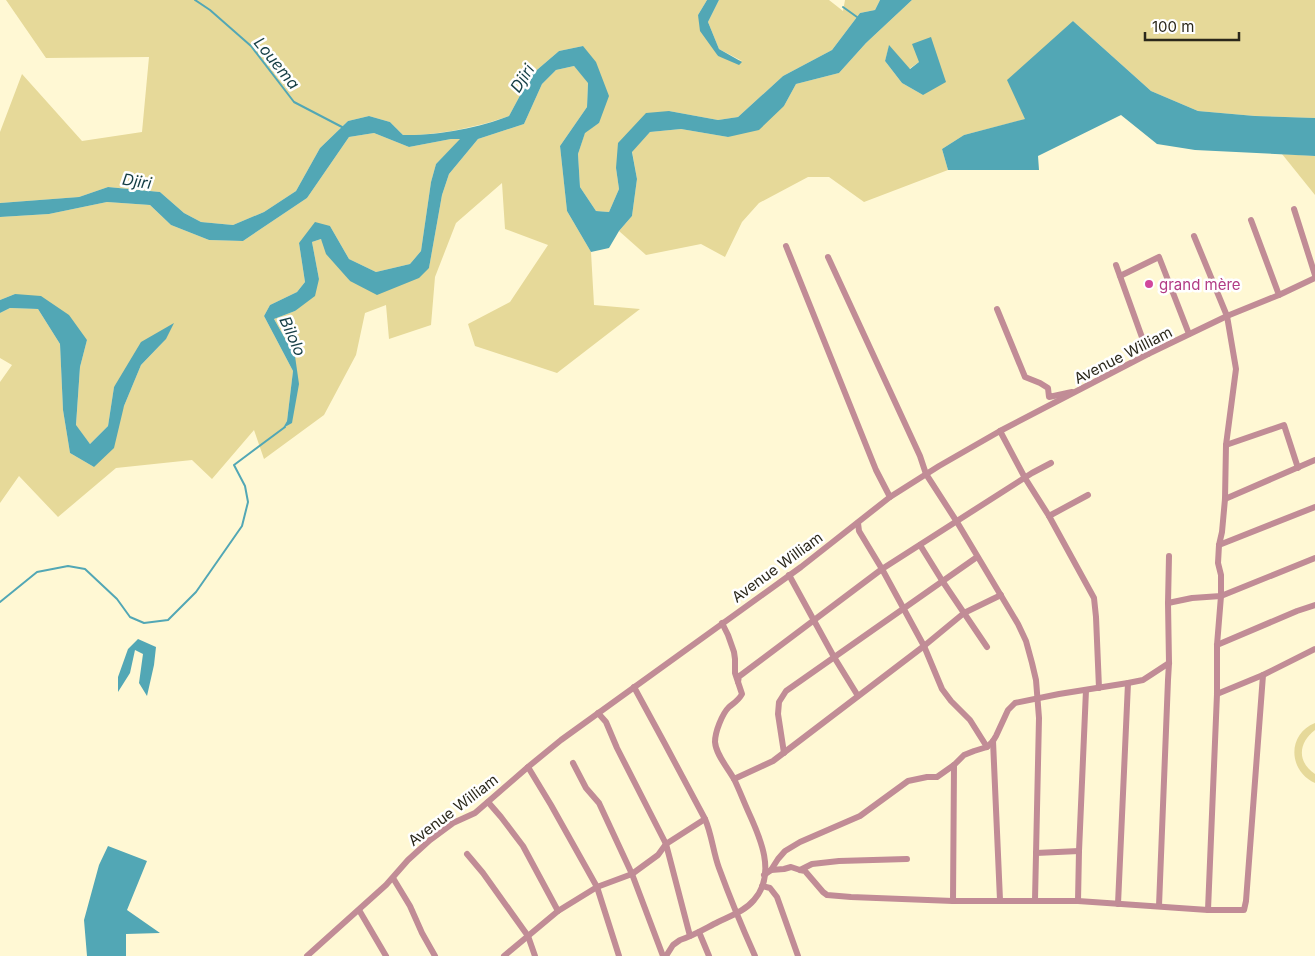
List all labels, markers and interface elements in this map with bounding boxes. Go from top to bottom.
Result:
scale bar [1145,10,1239,42]
text: 100 m [1152,17,1194,36]
water label: Louema [250,33,304,93]
water label: Djiri [506,59,539,96]
water label: Djiri [121,169,154,193]
place label: grand mère [1159,275,1241,294]
marker: grand mère [1143,278,1155,290]
water label: Bilolo [275,313,311,359]
street label: Avenue William [1071,322,1175,388]
street label: Avenue William [728,528,826,606]
street label: Avenue William [404,770,502,850]

